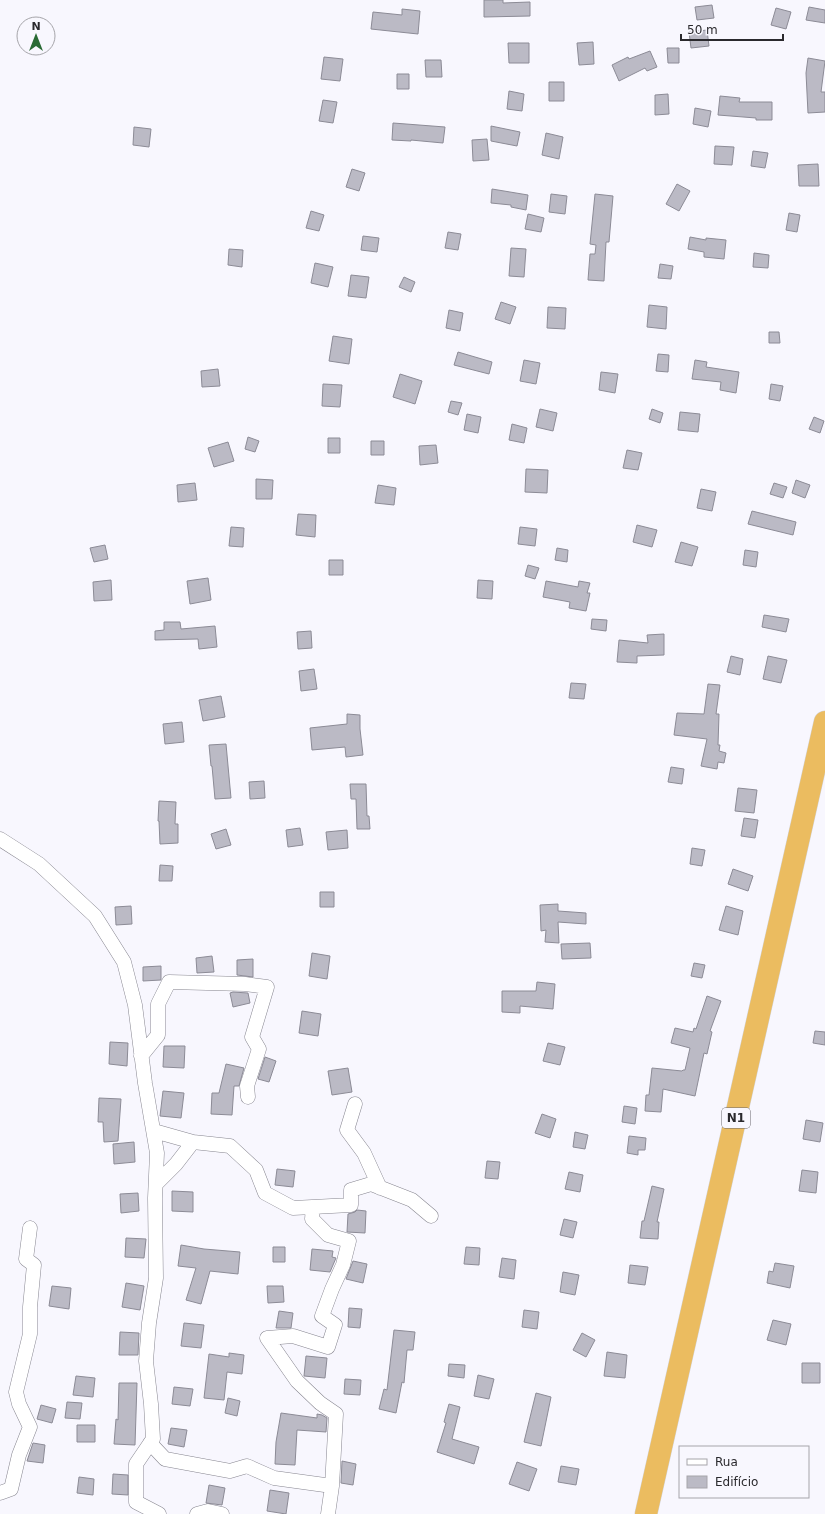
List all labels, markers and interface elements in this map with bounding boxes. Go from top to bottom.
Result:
north arrow [16,16,56,56]
scale bar [681,16,783,42]
text: N [31,20,41,33]
text: 50 m [687,23,718,37]
road number: N1 [722,1108,750,1128]
legend [679,1446,809,1498]
text: Rua [715,1455,738,1469]
text: Edifício [715,1475,758,1489]

